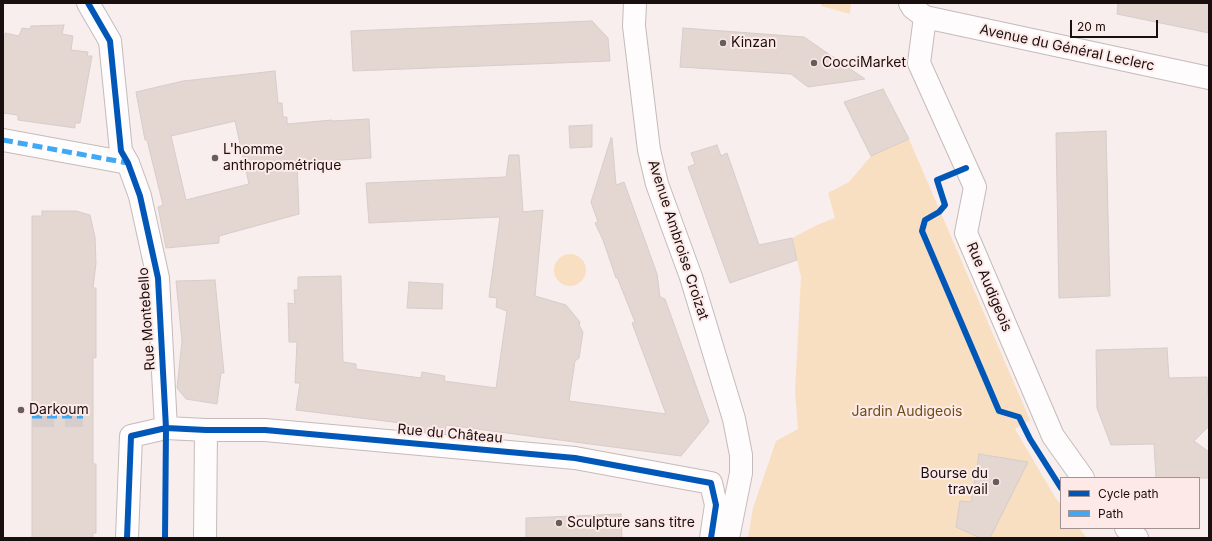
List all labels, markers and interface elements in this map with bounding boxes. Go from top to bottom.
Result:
scale bar [1072,12,1160,38]
text: 20 m [1077,19,1106,34]
street label: Avenue du Général Leclerc [978,21,1156,75]
place label: Kinzan [731,35,776,51]
marker: Kinzan [718,38,728,48]
place label: CocciMarket [822,55,906,71]
marker: CocciMarket [809,58,819,68]
place label: L'homme anthropométrique [223,142,341,174]
marker: L'homme anthropométrique [210,153,220,163]
street label: Avenue Ambroise Croizat [644,158,712,322]
street label: Rue Audigeois [963,240,1015,334]
street label: Rue Montebello [135,267,159,371]
place label: Darkoum [29,402,89,418]
park label: Jardin Audigeois [852,404,962,420]
marker: Darkoum [16,405,26,415]
street label: Rue du Château [397,421,503,447]
place label: Bourse du travail [921,466,988,498]
marker: Bourse du travail [991,477,1001,487]
legend [1060,477,1200,529]
text: Cycle path [1098,486,1159,501]
text: Path [1098,506,1123,521]
place label: Sculpture sans titre [567,515,695,531]
marker: Sculpture sans titre [554,518,564,528]

